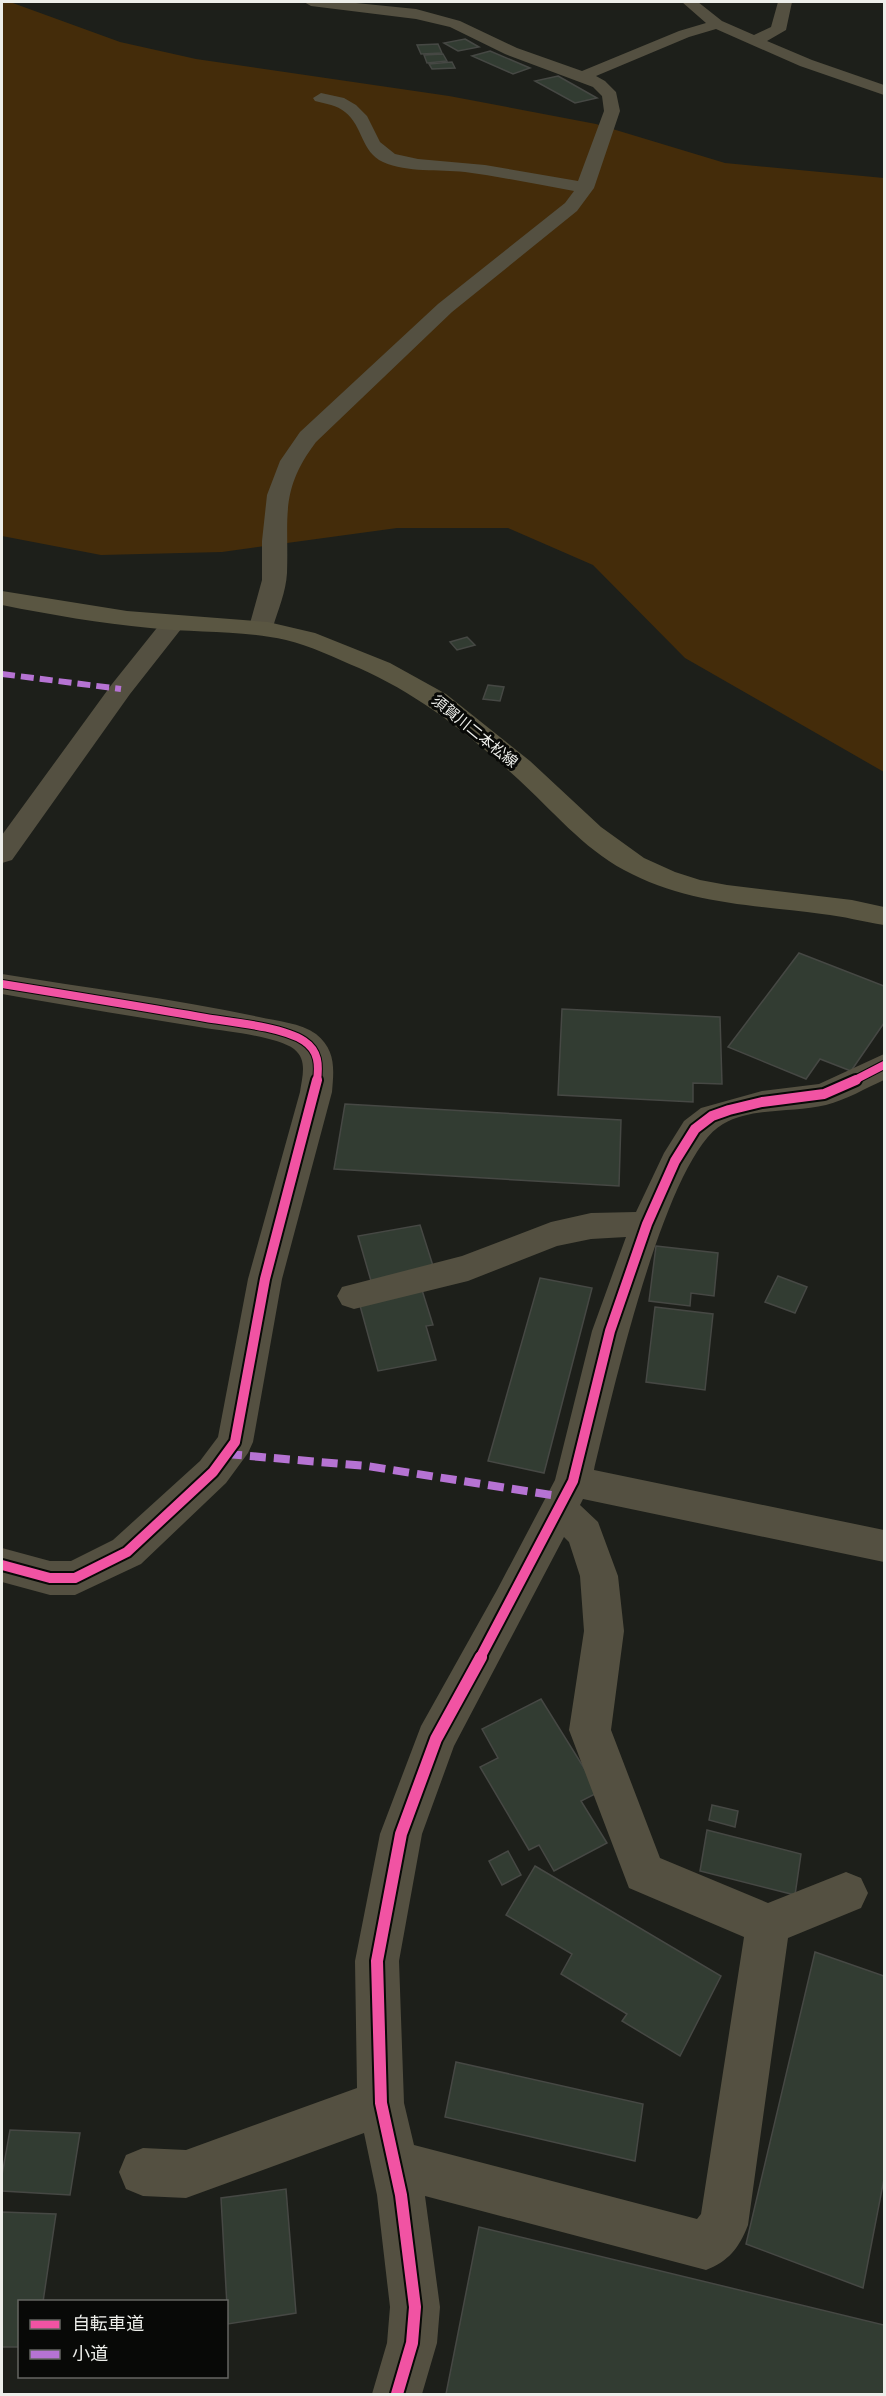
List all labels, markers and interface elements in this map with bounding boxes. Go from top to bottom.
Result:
street label: 須賀川二本松線 [429,691,521,771]
legend [18,2300,228,2378]
text: 自転車道 [72,2313,144,2334]
text: 小道 [72,2343,108,2364]

